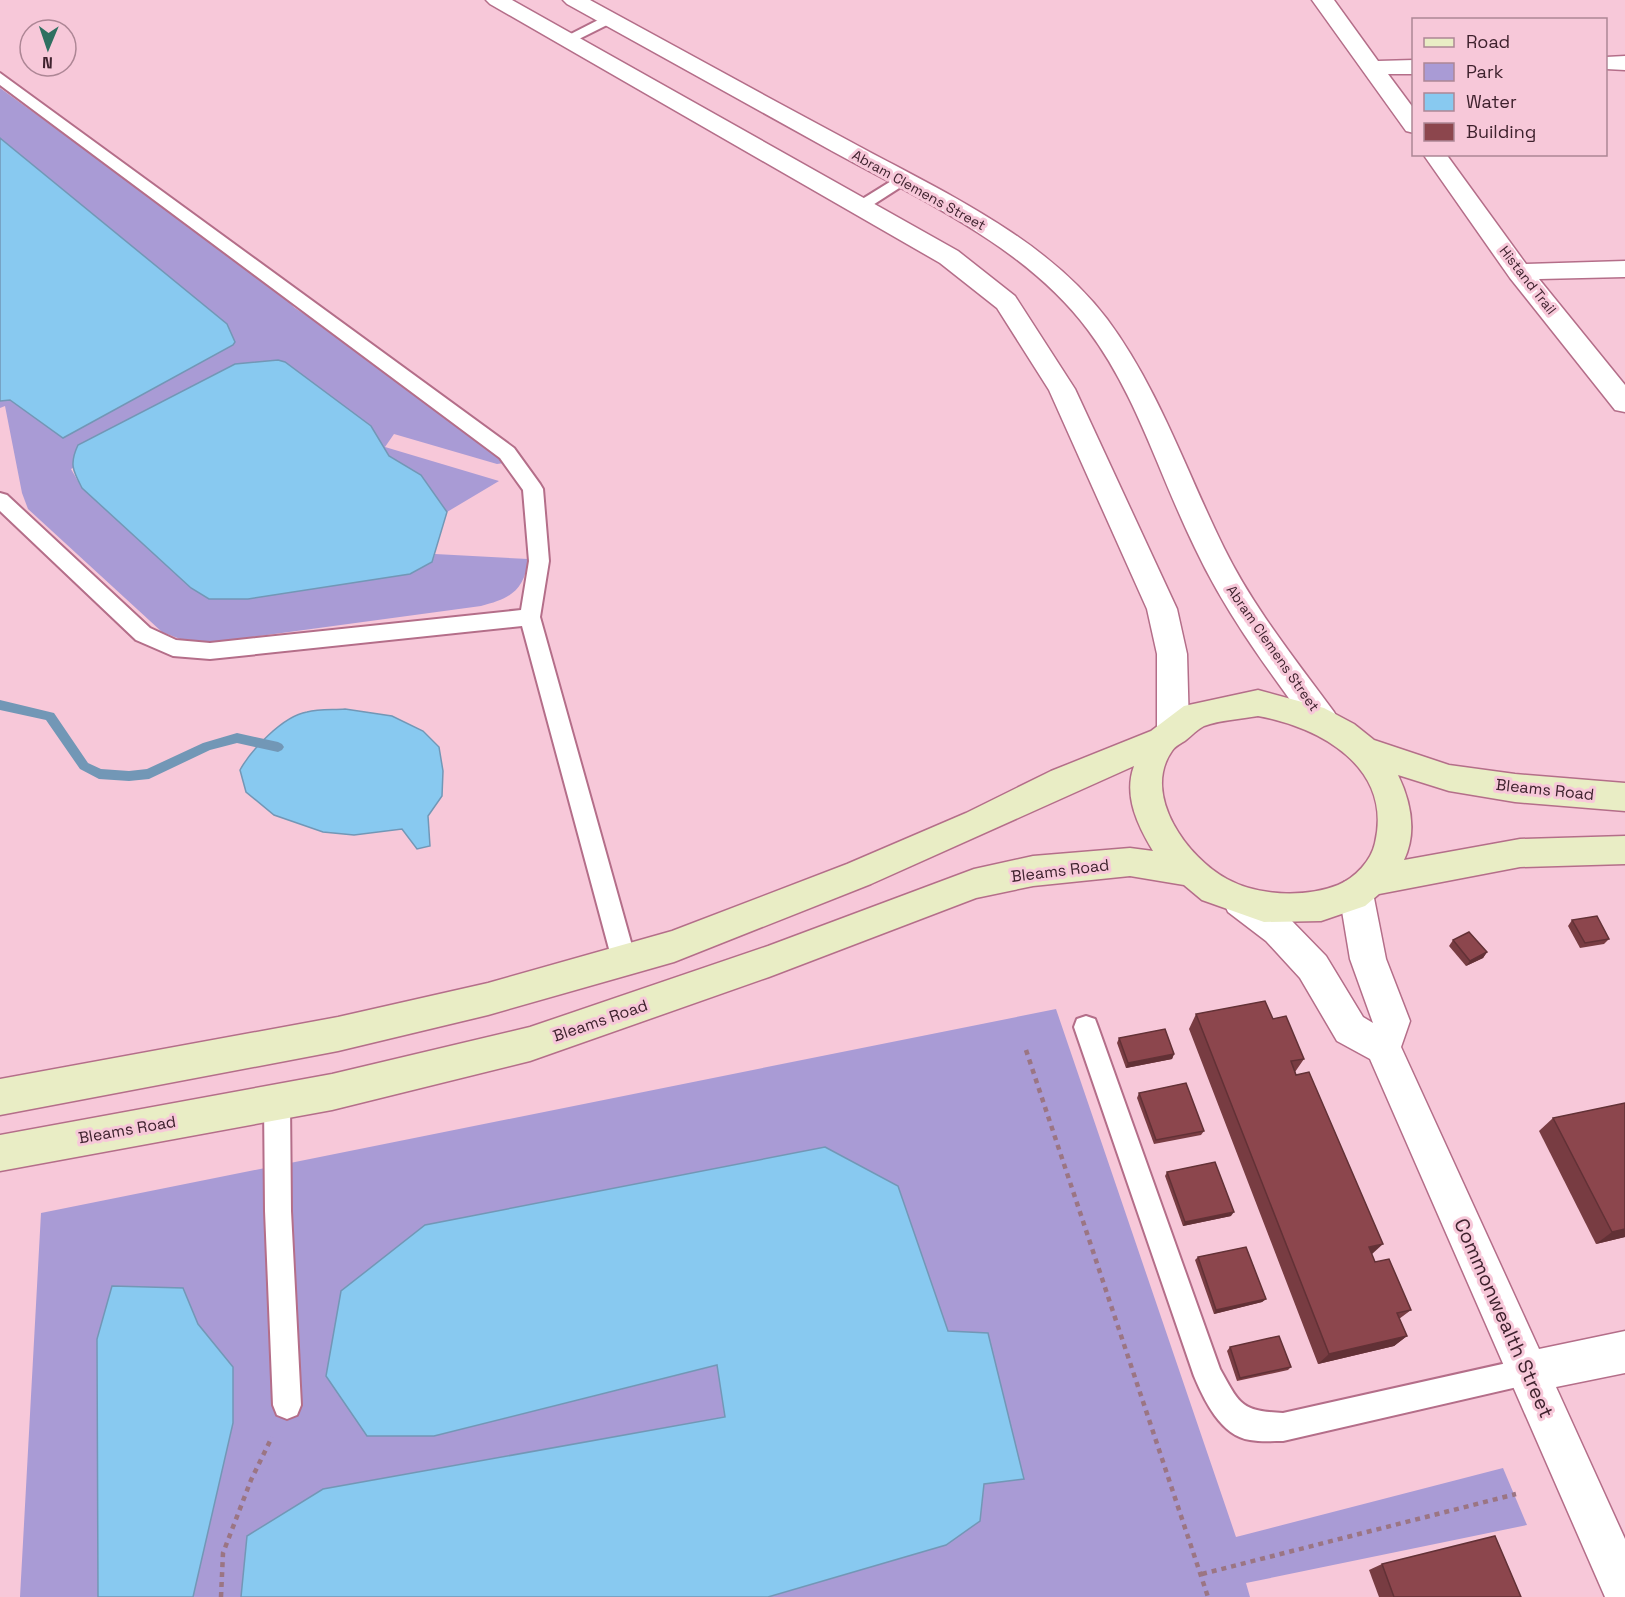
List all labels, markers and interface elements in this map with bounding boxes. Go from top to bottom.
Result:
north arrow [18,18,78,78]
legend [1412,18,1607,156]
text: Road [1466,30,1510,53]
text: N [42,52,53,73]
text: Park [1466,60,1504,83]
text: Water [1466,90,1517,113]
text: Building [1466,120,1536,143]
street label: Abram Clemens Street [849,146,989,234]
street label: Histand Trail [1496,242,1560,318]
street label: Abram Clemens Street [1223,581,1323,715]
street label: Bleams Road [1495,774,1595,805]
street label: Bleams Road [1010,854,1110,887]
street label: Bleams Road [550,994,650,1046]
street label: Bleams Road [77,1111,178,1148]
street label: Commonwealth Street [1448,1214,1560,1422]

